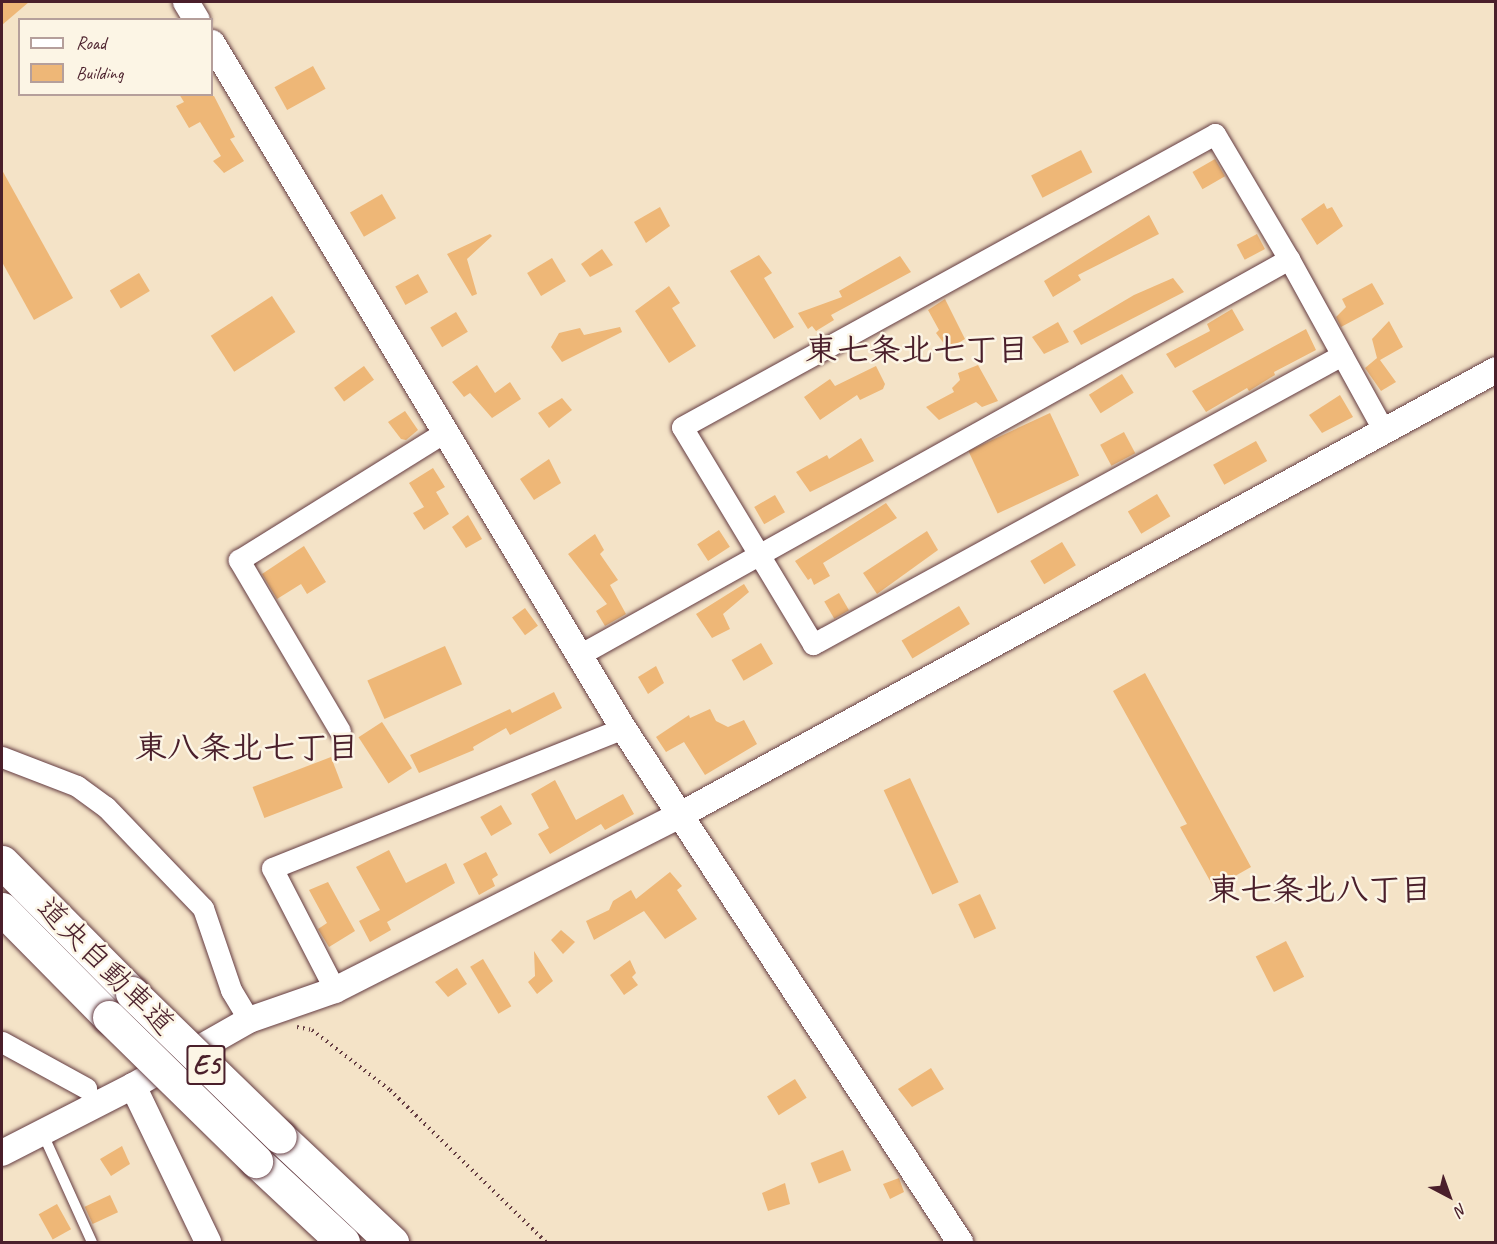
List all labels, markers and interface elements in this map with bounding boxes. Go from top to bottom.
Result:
legend [18,18,213,96]
text: Road [76,32,106,54]
text: Building [76,62,123,84]
district label: 東七条北七丁目 [805,331,1029,369]
district label: 東八条北七丁目 [135,729,359,767]
district label: 東七条北八丁目 [1208,871,1432,909]
street label: 道央自動車道 [30,890,182,1042]
road number: E5 [185,1040,227,1090]
north arrow [1419,1166,1479,1226]
text: N [1451,1199,1471,1220]

